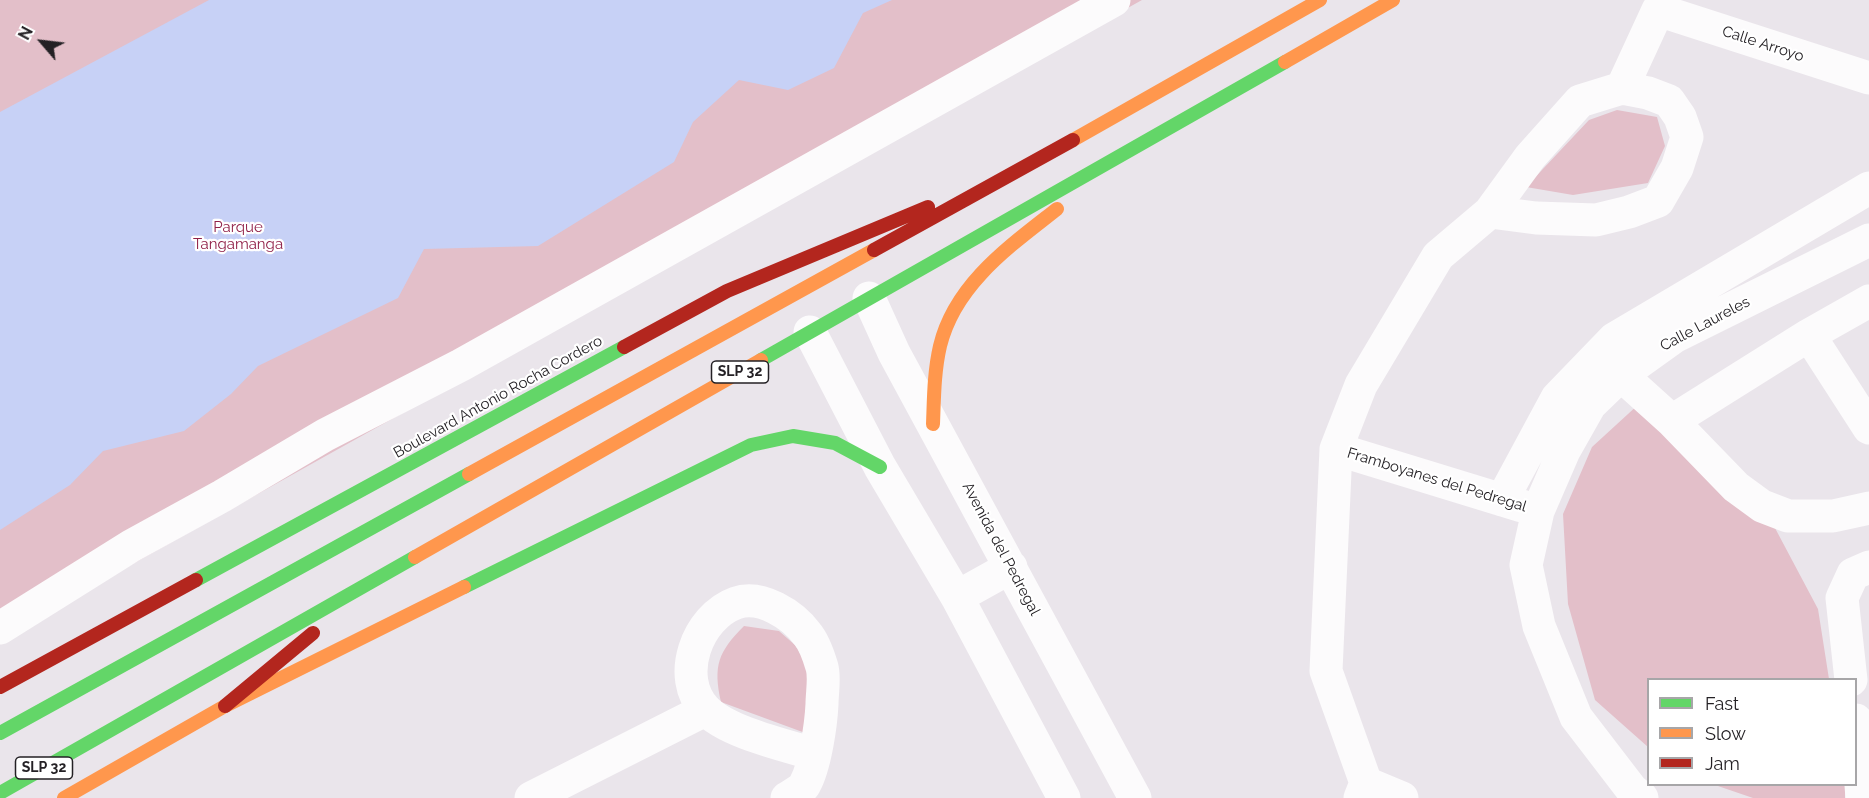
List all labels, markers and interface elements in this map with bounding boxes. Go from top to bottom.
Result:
north arrow [12,12,72,72]
street label: Calle Arroyo [1720,22,1806,66]
text: N [14,23,37,43]
park label: Parque Tangamanga [193,218,283,253]
street label: Calle Laureles [1657,293,1753,355]
street label: Boulevard Antonio Rocha Cordero [390,332,606,462]
road number: SLP 32 [712,361,768,383]
street label: Framboyanes del Pedregal [1345,444,1529,516]
street label: Avenida del Pedregal [958,479,1044,619]
legend [1647,678,1857,786]
text: Fast [1705,693,1739,714]
text: Slow [1705,723,1746,744]
text: Jam [1705,753,1740,774]
road number: SLP 32 [15,757,72,779]

